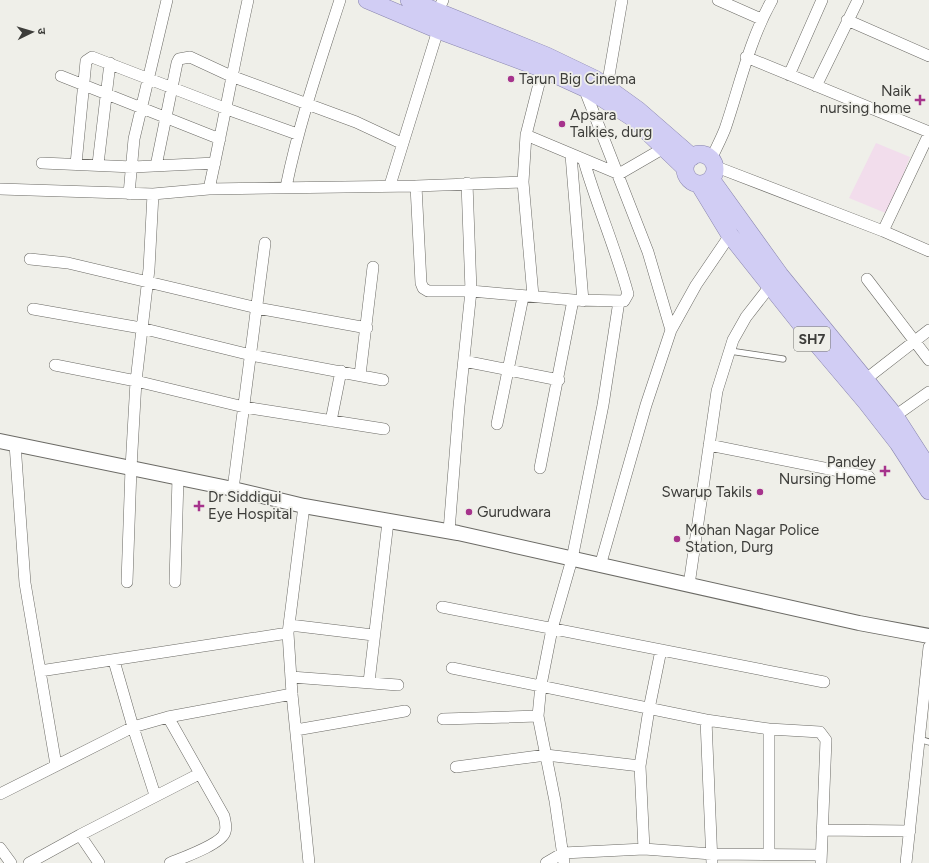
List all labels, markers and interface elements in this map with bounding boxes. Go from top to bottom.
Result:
north arrow [12,12,52,52]
text: उ [35,27,48,36]
place label: Tarun Big Cinema [519,70,636,88]
marker: Tarun Big Cinema [506,74,516,84]
place label: Naik nursing home [820,82,912,117]
marker: Naik nursing home [914,94,926,106]
place label: Apsara Talkies, durg [570,106,652,141]
marker: Apsara Talkies, durg [557,119,567,129]
road number: SH7 [794,327,830,351]
place label: Pandey Nursing Home [779,453,876,488]
marker: Pandey Nursing Home [879,465,891,477]
place label: Swarup Takils [661,483,752,501]
marker: Swarup Takils [755,487,765,497]
place label: Dr Siddiqui Eye Hospital [208,488,292,523]
marker: Dr Siddiqui Eye Hospital [193,500,205,512]
place label: Gurudwara [477,503,551,521]
marker: Gurudwara [464,507,474,517]
place label: Mohan Nagar Police Station, Durg [685,521,819,556]
marker: Mohan Nagar Police Station, Durg [672,534,682,544]

